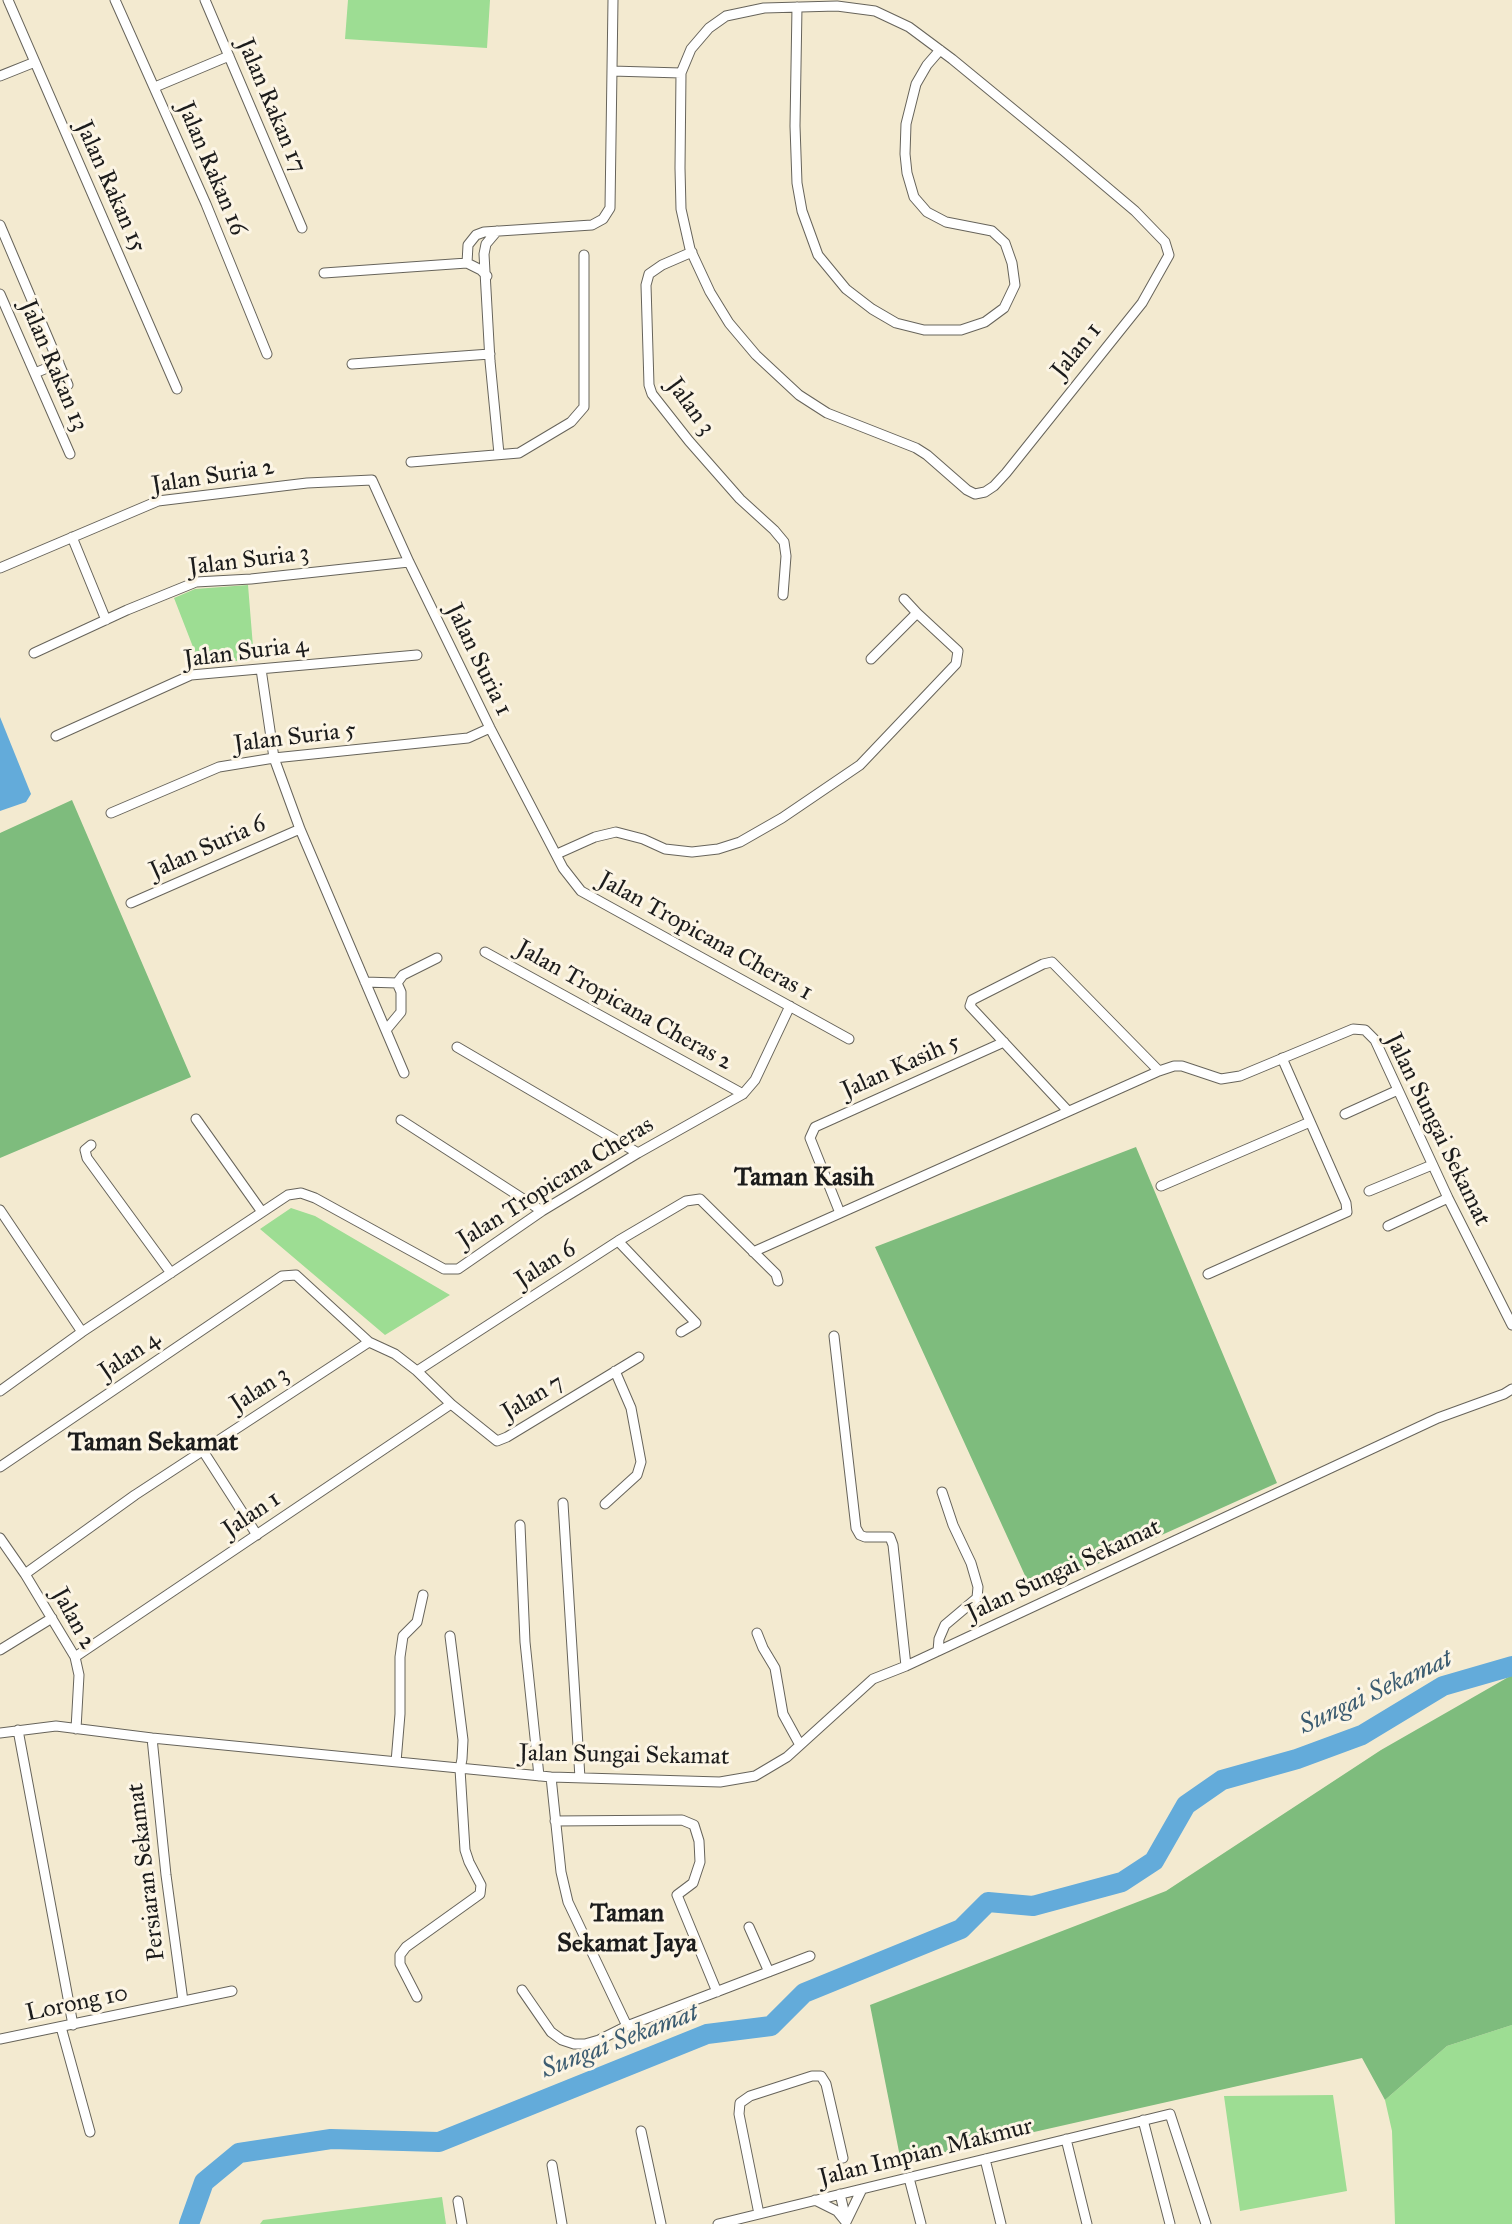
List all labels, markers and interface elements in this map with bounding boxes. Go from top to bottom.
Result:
street label: Jalan Rakan 17 [230,35,312,177]
street label: Jalan Rakan 16 [170,98,252,240]
street label: Jalan Rakan 15 [68,117,152,257]
street label: Jalan Rakan 13 [12,296,94,436]
street label: Jalan 1 [1046,317,1108,385]
street label: Jalan 3 [660,373,720,441]
street label: Jalan Suria 2 [150,453,276,501]
street label: Jalan Suria 3 [187,539,311,583]
street label: Jalan Suria 1 [439,599,517,721]
street label: Jalan Suria 4 [182,631,310,675]
street label: Jalan Suria 5 [232,716,358,760]
street label: Jalan Suria 6 [146,810,270,886]
street label: Jalan Tropicana Cheras 1 [593,866,817,1008]
street label: Jalan Tropicana Cheras 2 [511,935,737,1077]
street label: Jalan Kasih 5 [837,1028,965,1106]
street label: Jalan Sungai Sekamat [1378,1029,1496,1231]
street label: Jalan Tropicana Cheras [453,1111,659,1255]
district label: Taman Kasih [734,1163,874,1195]
street label: Jalan 6 [510,1235,582,1295]
street label: Jalan 4 [94,1325,166,1387]
street label: Jalan 3 [225,1361,295,1419]
street label: Jalan 7 [497,1368,569,1428]
district label: Taman Sekamat [68,1428,238,1460]
street label: Jalan 1 [218,1485,286,1545]
street label: Jalan Sungai Sekamat [963,1513,1165,1629]
street label: Jalan 2 [44,1583,102,1655]
water label: Sungai Sekamat [1294,1644,1458,1742]
street label: Jalan Sungai Sekamat [519,1740,729,1772]
street label: Persiaran Sekamat [122,1782,172,1962]
district label: Taman Sekamat Jaya [557,1899,697,1960]
street label: Lorong 10 [23,1979,131,2029]
water label: Sungai Sekamat [537,1998,703,2086]
street label: Jalan Impian Makmur [816,2113,1036,2193]

